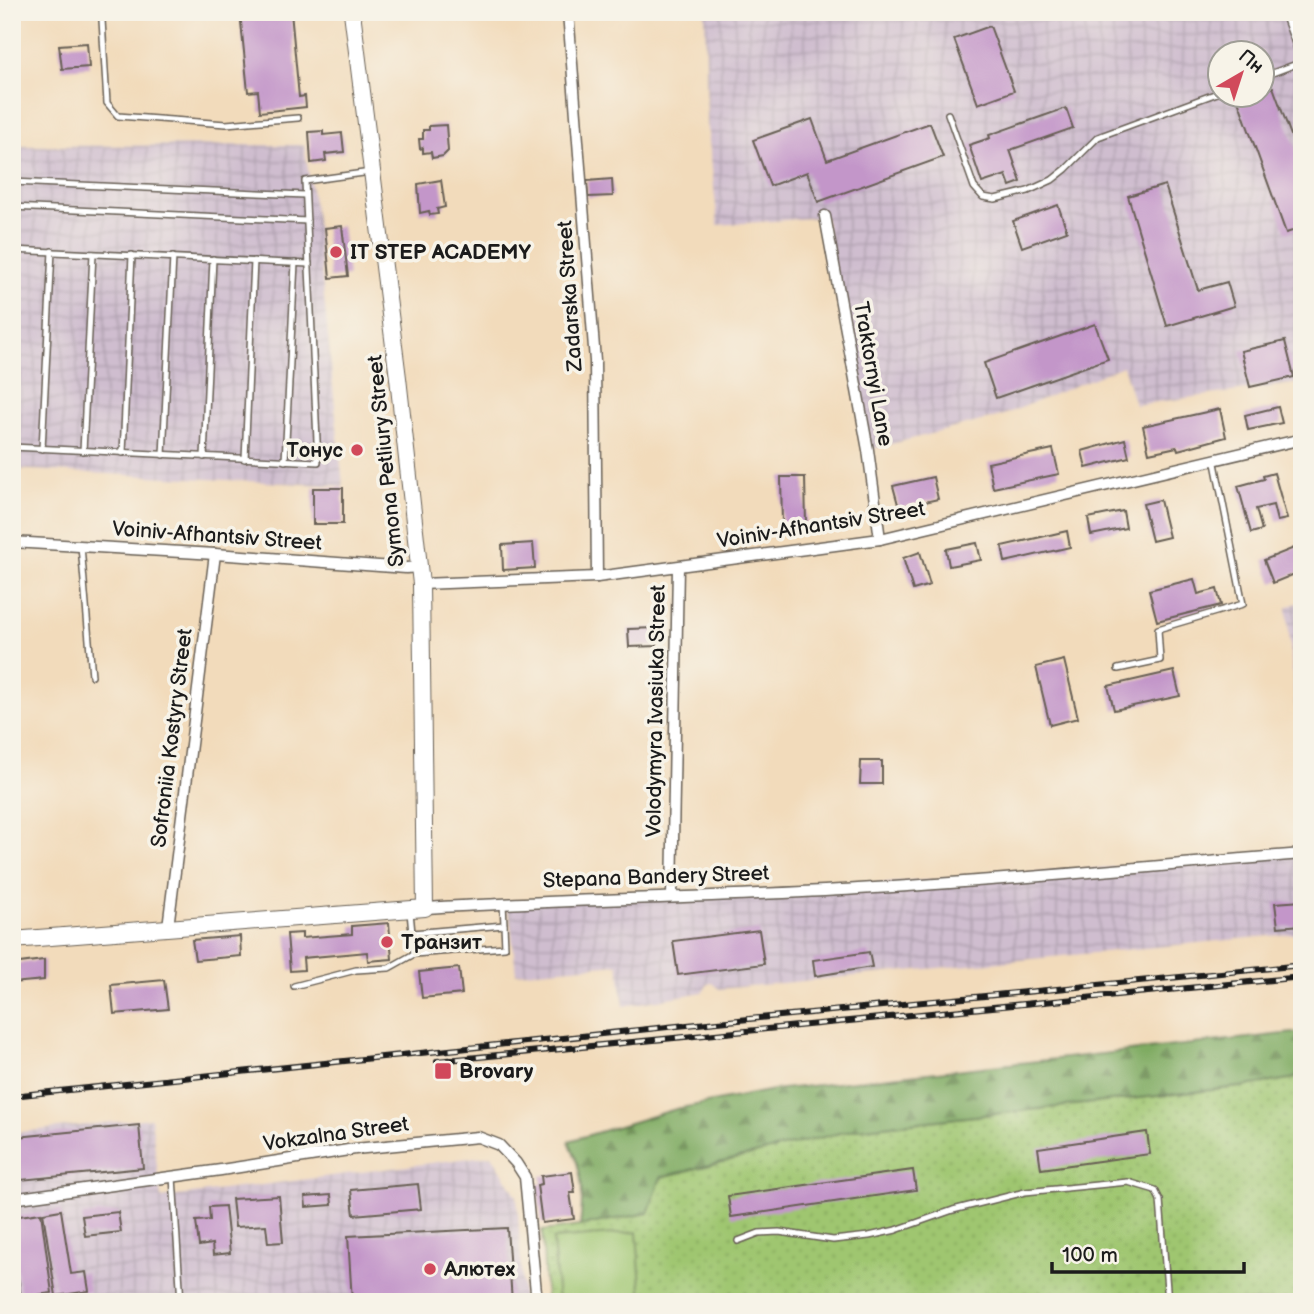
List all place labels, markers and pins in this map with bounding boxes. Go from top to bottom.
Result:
place label: IT STEP ACADEMY [350,240,531,265]
marker: IT STEP ACADEMY [328,244,344,260]
place label: Тонус [286,438,343,463]
marker: Тонус [349,442,365,458]
place label: Транзит [401,930,482,955]
marker: Транзит [379,934,395,950]
place label: Brovary [459,1059,534,1084]
marker: Brovary [433,1061,453,1081]
place label: Алютех [443,1257,516,1282]
marker: Алютех [422,1261,438,1277]

